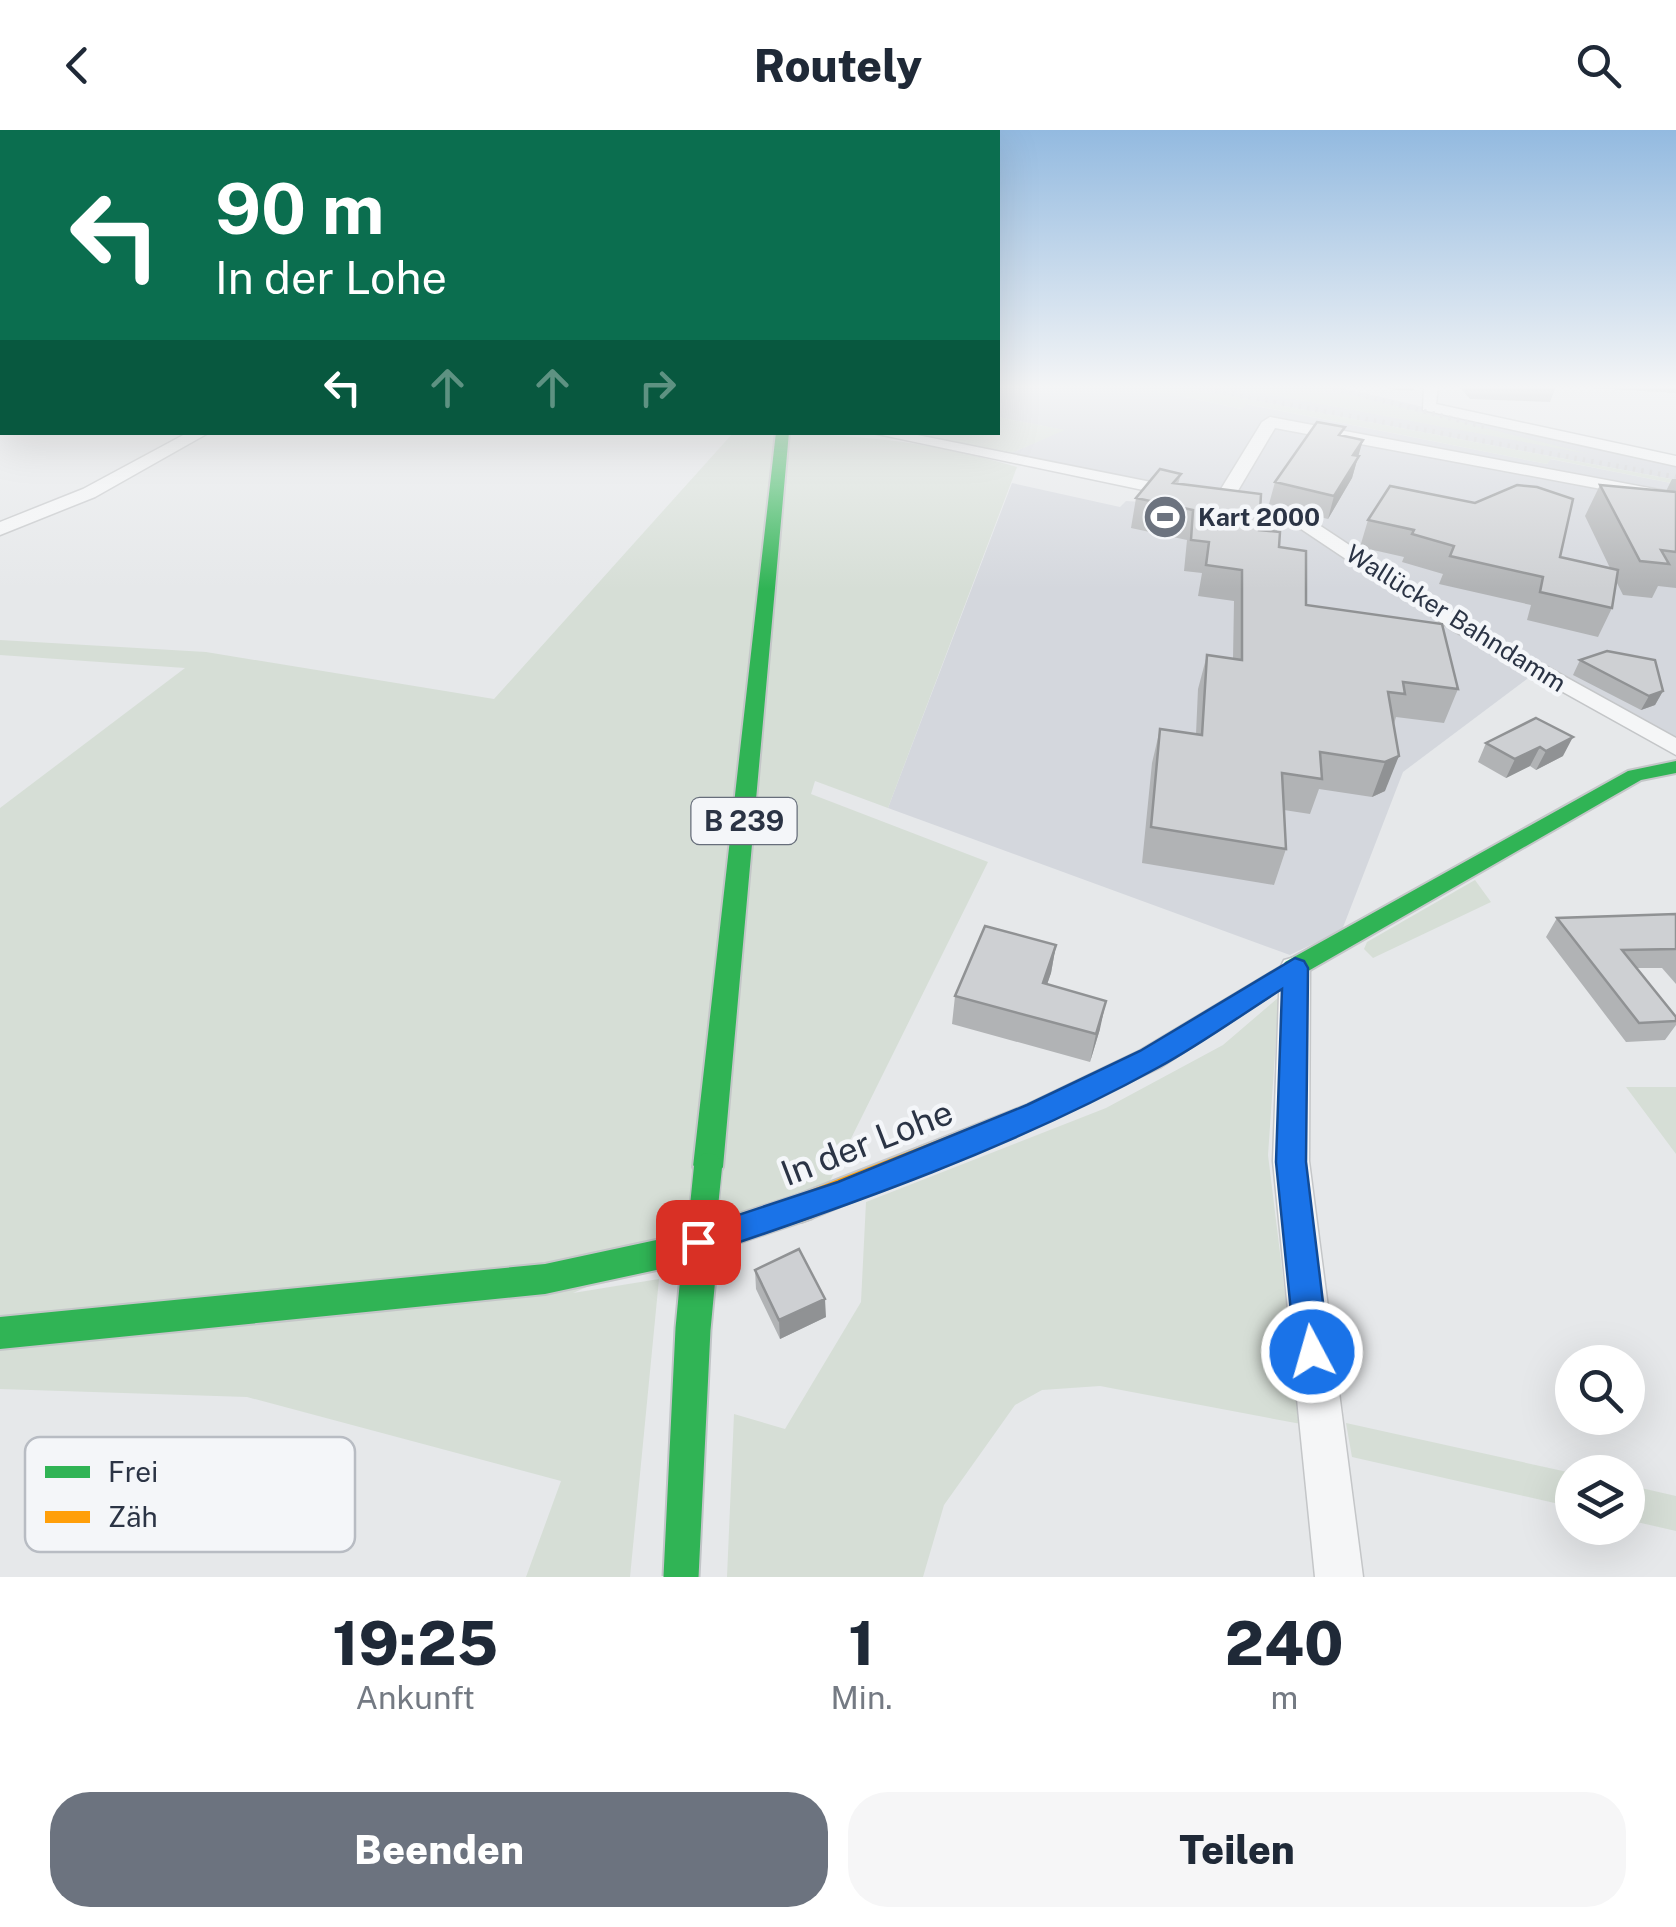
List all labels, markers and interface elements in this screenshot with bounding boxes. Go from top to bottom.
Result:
icon: back [50,38,105,93]
icon: search [1571,38,1626,93]
text: Routely [754,39,922,92]
text: 90 m [215,167,385,250]
icon: left [50,170,180,300]
text: In der Lohe [215,251,447,304]
icon: left [315,360,370,415]
icon: ahead [420,360,475,415]
icon: ahead [525,360,580,415]
icon: right [630,360,685,415]
sports icon: Kart 2000 [1142,494,1188,540]
place label: Kart 2000 [1198,502,1320,532]
street label: Wallücker Bahndamm [1340,538,1572,698]
road number: B 239 [692,798,796,844]
street label: In der Lohe [775,1091,958,1194]
pin [656,1200,741,1285]
icon: arrive [671,1215,726,1270]
position arrow [1260,1300,1364,1404]
map controls [1555,1345,1645,1545]
button: search [1555,1345,1645,1435]
legend [25,1437,355,1552]
text: Frei [108,1455,158,1488]
button: layers [1555,1455,1645,1545]
text: Zäh [108,1500,158,1533]
text: 19:25 [332,1608,498,1679]
text: 1 [848,1608,875,1679]
text: 240 [1225,1608,1344,1679]
text: Ankunft [355,1679,475,1716]
text: Min. [830,1679,893,1716]
text: m [1270,1679,1298,1716]
button: Beenden [50,1792,828,1907]
button: Teilen [848,1792,1626,1907]

